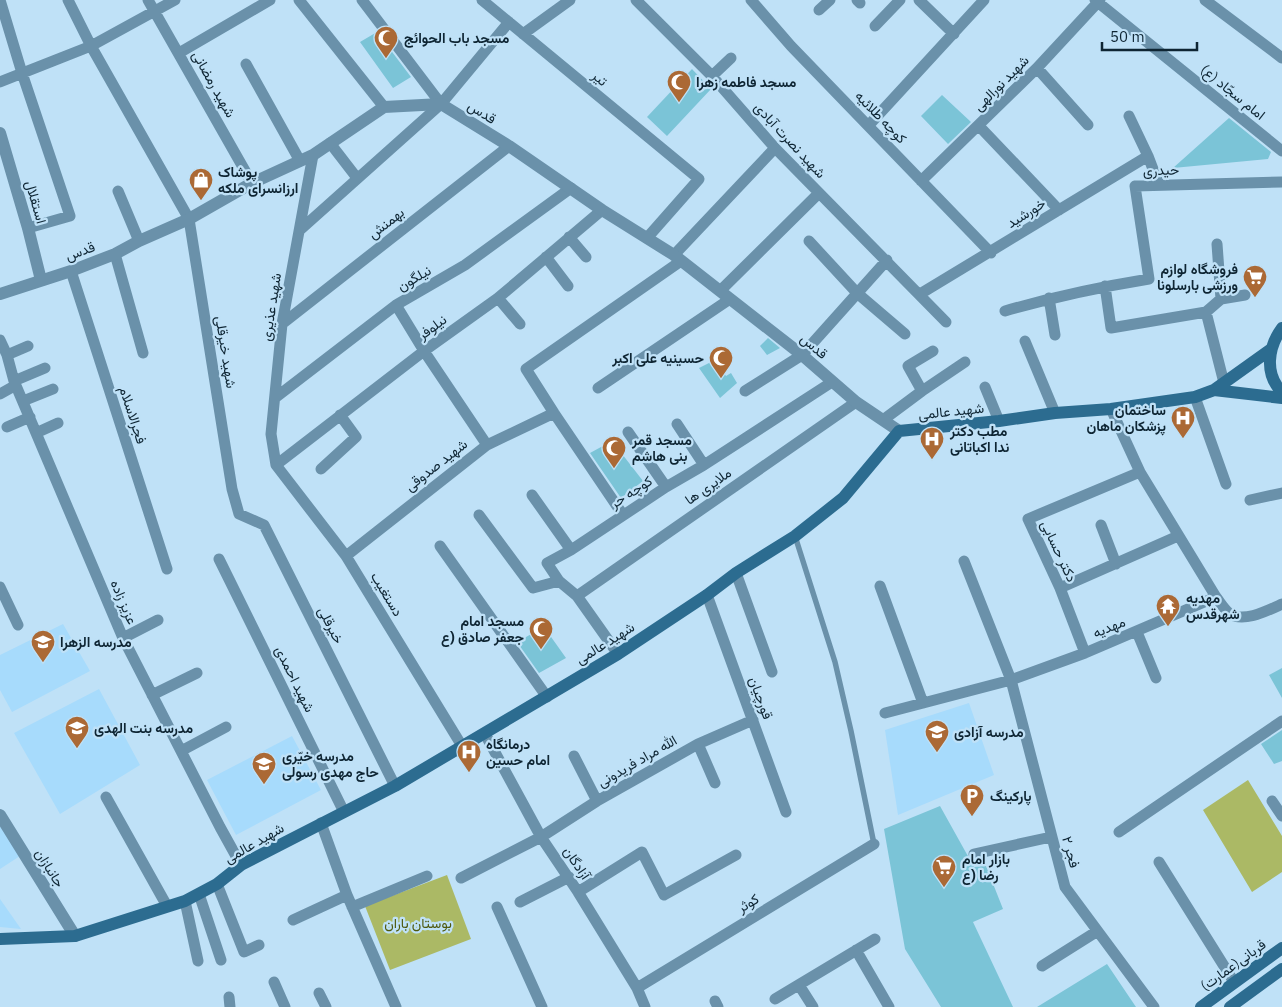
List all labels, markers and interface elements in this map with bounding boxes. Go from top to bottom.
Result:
scale bar [1102,20,1197,52]
mosque icon: مسجد باب الحوائج [373,25,399,59]
text: 50 m [1110,27,1145,46]
place label: مسجد باب الحوائج [404,29,510,48]
street label: شهید رمضانی [188,47,240,121]
street label: شهید نورالهی [969,51,1033,115]
street label: امام سجّاد (ع) [1196,60,1269,125]
street label: تیر [588,66,612,90]
mosque icon: مسجد فاطمه زهرا [666,69,692,103]
place label: مسجد فاطمه زهرا [696,73,797,91]
street label: کوچه طلائیه [851,87,911,148]
street label: قدس [464,96,500,128]
street label: شهید نصرت آبادی [750,98,830,182]
street label: حیدری [1142,160,1180,180]
place label: پوشاک ارزانسرای ملکه [218,163,298,197]
shop icon: پوشاک ارزانسرای ملکه [188,167,214,201]
street label: استقلال [20,178,51,226]
street label: خورشید [1003,194,1049,232]
street label: بهمنش [364,203,408,243]
street label: قدس [63,237,97,265]
place label: فروشگاه لوازم ورزشی بارسلونا [1157,260,1238,294]
street label: نیلگون [394,261,434,295]
supermarket icon: فروشگاه لوازم ورزشی بارسلونا [1242,264,1268,298]
street label: شهید عذیری [257,272,285,342]
street label: نیلوفر [413,310,450,344]
street label: شهید خیرقلی [211,314,241,390]
street label: قدس [797,329,831,363]
mosque icon: حسینیه علی اکبر [708,345,734,379]
place label: حسینیه علی اکبر [611,349,704,367]
street label: فجرالاسلام [115,384,151,446]
street label: شهید عالمی [917,399,985,423]
place label: ساختمان پزشکان ماهان [1086,401,1166,436]
hospital icon: ساختمان پزشکان ماهان [1170,405,1196,439]
place label: مطب دکتر ندا اکباتانی [949,422,1009,456]
hospital icon: مطب دکتر ندا اکباتانی [919,426,945,460]
place label: مسجد قمر بنی هاشم [631,431,692,465]
street label: شهید صدوقی [401,435,471,495]
mosque icon: مسجد قمر بنی هاشم [601,435,627,469]
street label: ملایری ها [681,464,735,508]
street label: کوچه حر [605,472,656,514]
street label: دکتر حسابی [1037,517,1081,585]
street label: دستغیب [367,568,407,620]
street label: عزیز زاده [107,577,141,627]
place label: مهدیه شهرقدس [1186,589,1240,623]
temple icon: مهدیه شهرقدس [1155,593,1181,627]
street label: خیرقلی [314,603,348,647]
place label: مسجد امام جعفر صادق (ع [441,612,524,647]
street label: مهدیه [1090,612,1128,642]
mosque icon: مسجد امام جعفر صادق (ع [528,616,554,650]
street label: شهید عالمی [572,618,638,668]
school or university icon: مدرسه الزهرا [30,629,56,663]
place label: مدرسه الزهرا [60,633,132,651]
street label: شهید احمدی [271,643,319,715]
street label: قورچیان [744,674,777,722]
school or university icon: مدرسه بنت الهدی [64,715,90,749]
place label: مدرسه بنت الهدی [94,719,193,737]
school or university icon: مدرسه آزادی [924,719,950,753]
place label: مدرسه آزادی [954,723,1024,741]
street label: الله مراد فریدونی [594,731,680,791]
place label: درمانگاه امام حسین [486,735,550,769]
hospital icon: درمانگاه امام حسین [456,739,482,773]
place label: مدرسه خیّری حاج مهدی رسولی [282,747,379,782]
school or university icon: مدرسه خیّری حاج مهدی رسولی [251,751,277,785]
parking icon: پارکینگ [959,783,985,817]
place label: پارکینگ [990,787,1032,806]
street label: شهید عالمی [221,819,287,867]
street label: فجر ۲ [1058,834,1084,870]
street label: آزادگان [559,843,596,884]
street label: جانبازان [31,845,69,891]
place label: بازار امام رضا (ع [962,850,1010,885]
supermarket icon: بازار امام رضا (ع [931,854,957,888]
street label: کوثر [733,890,762,917]
park label: بوستان باران [384,914,452,932]
street label: (عمارت)قربانی [1197,935,1269,995]

